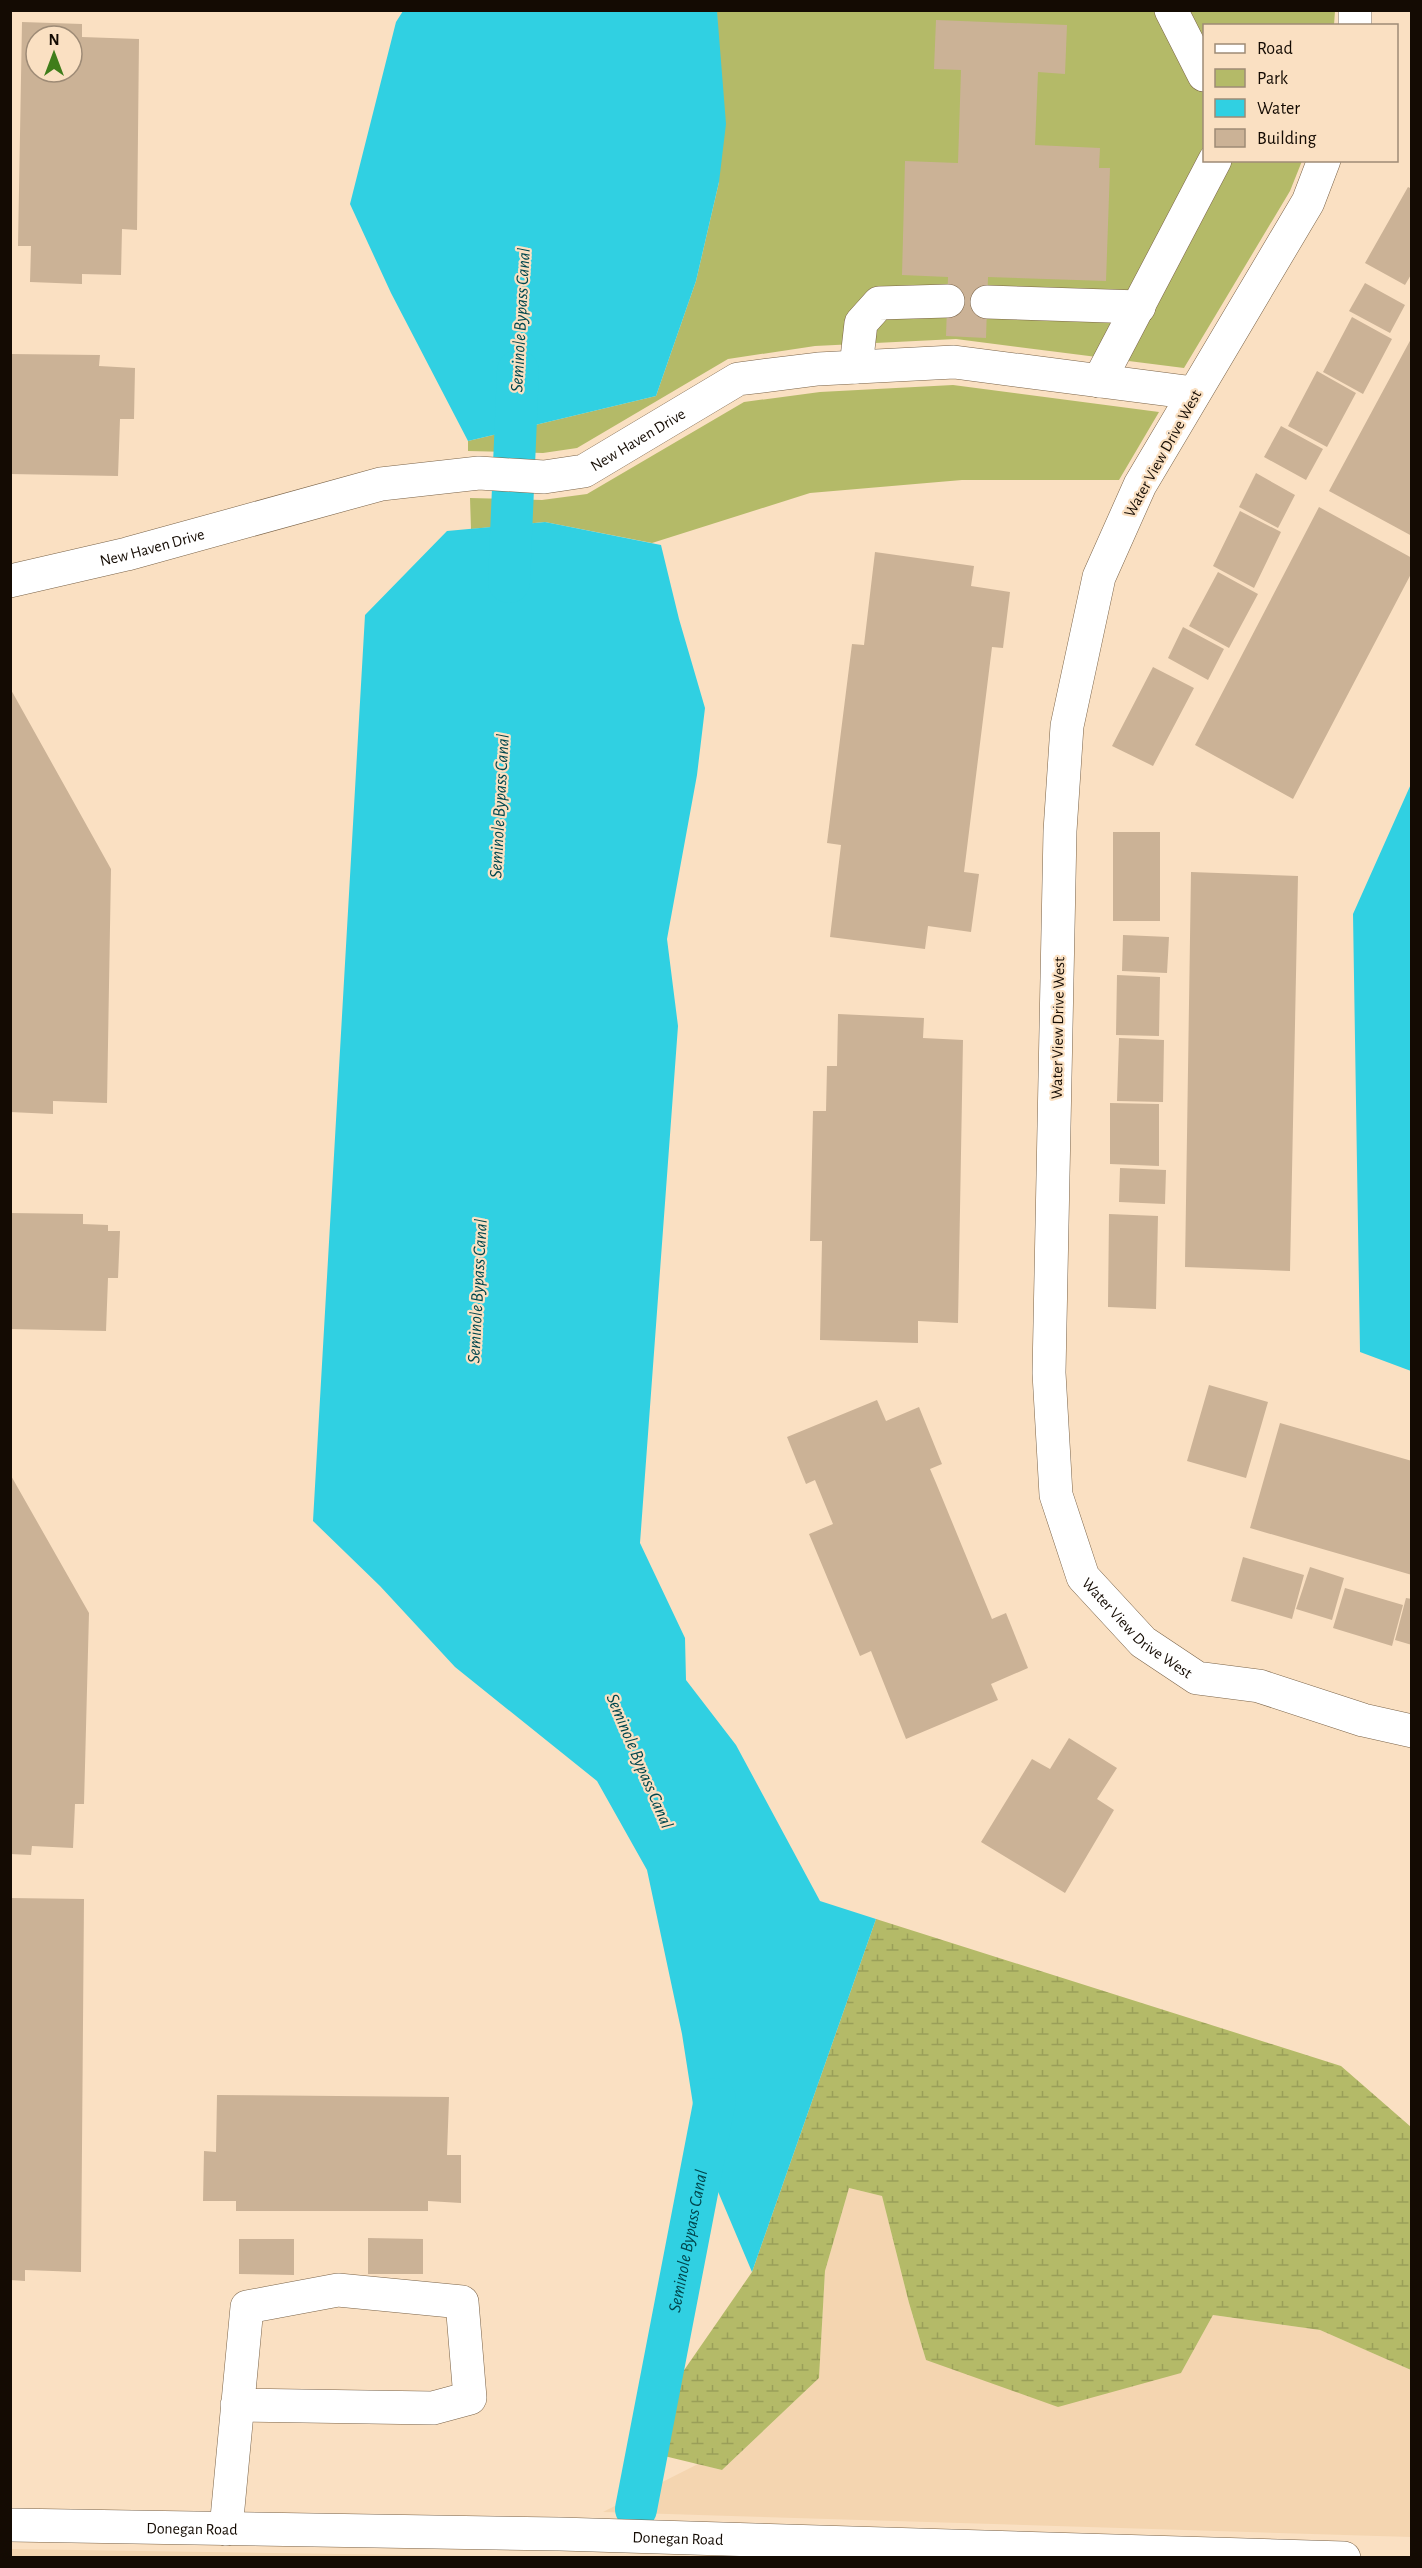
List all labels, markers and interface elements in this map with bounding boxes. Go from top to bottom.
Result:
north arrow [24,24,84,84]
legend [1203,24,1398,162]
text: N [48,32,60,48]
text: Road [1257,40,1293,58]
text: Park [1257,70,1289,88]
text: Water [1257,100,1300,118]
text: Building [1257,130,1317,148]
water label: Seminole Bypass Canal [508,247,534,393]
street label: Water View Drive West [1121,387,1204,520]
street label: New Haven Drive [588,406,688,474]
street label: New Haven Drive [98,526,206,569]
water label: Seminole Bypass Canal [487,733,513,879]
street label: Water View Drive West [1049,957,1067,1099]
water label: Seminole Bypass Canal [465,1218,491,1364]
street label: Water View Drive West [1079,1575,1195,1682]
water label: Seminole Bypass Canal [603,1691,676,1831]
water label: Seminole Bypass Canal [666,2168,711,2314]
street label: Donegan Road [146,2520,238,2538]
street label: Donegan Road [632,2529,724,2548]

